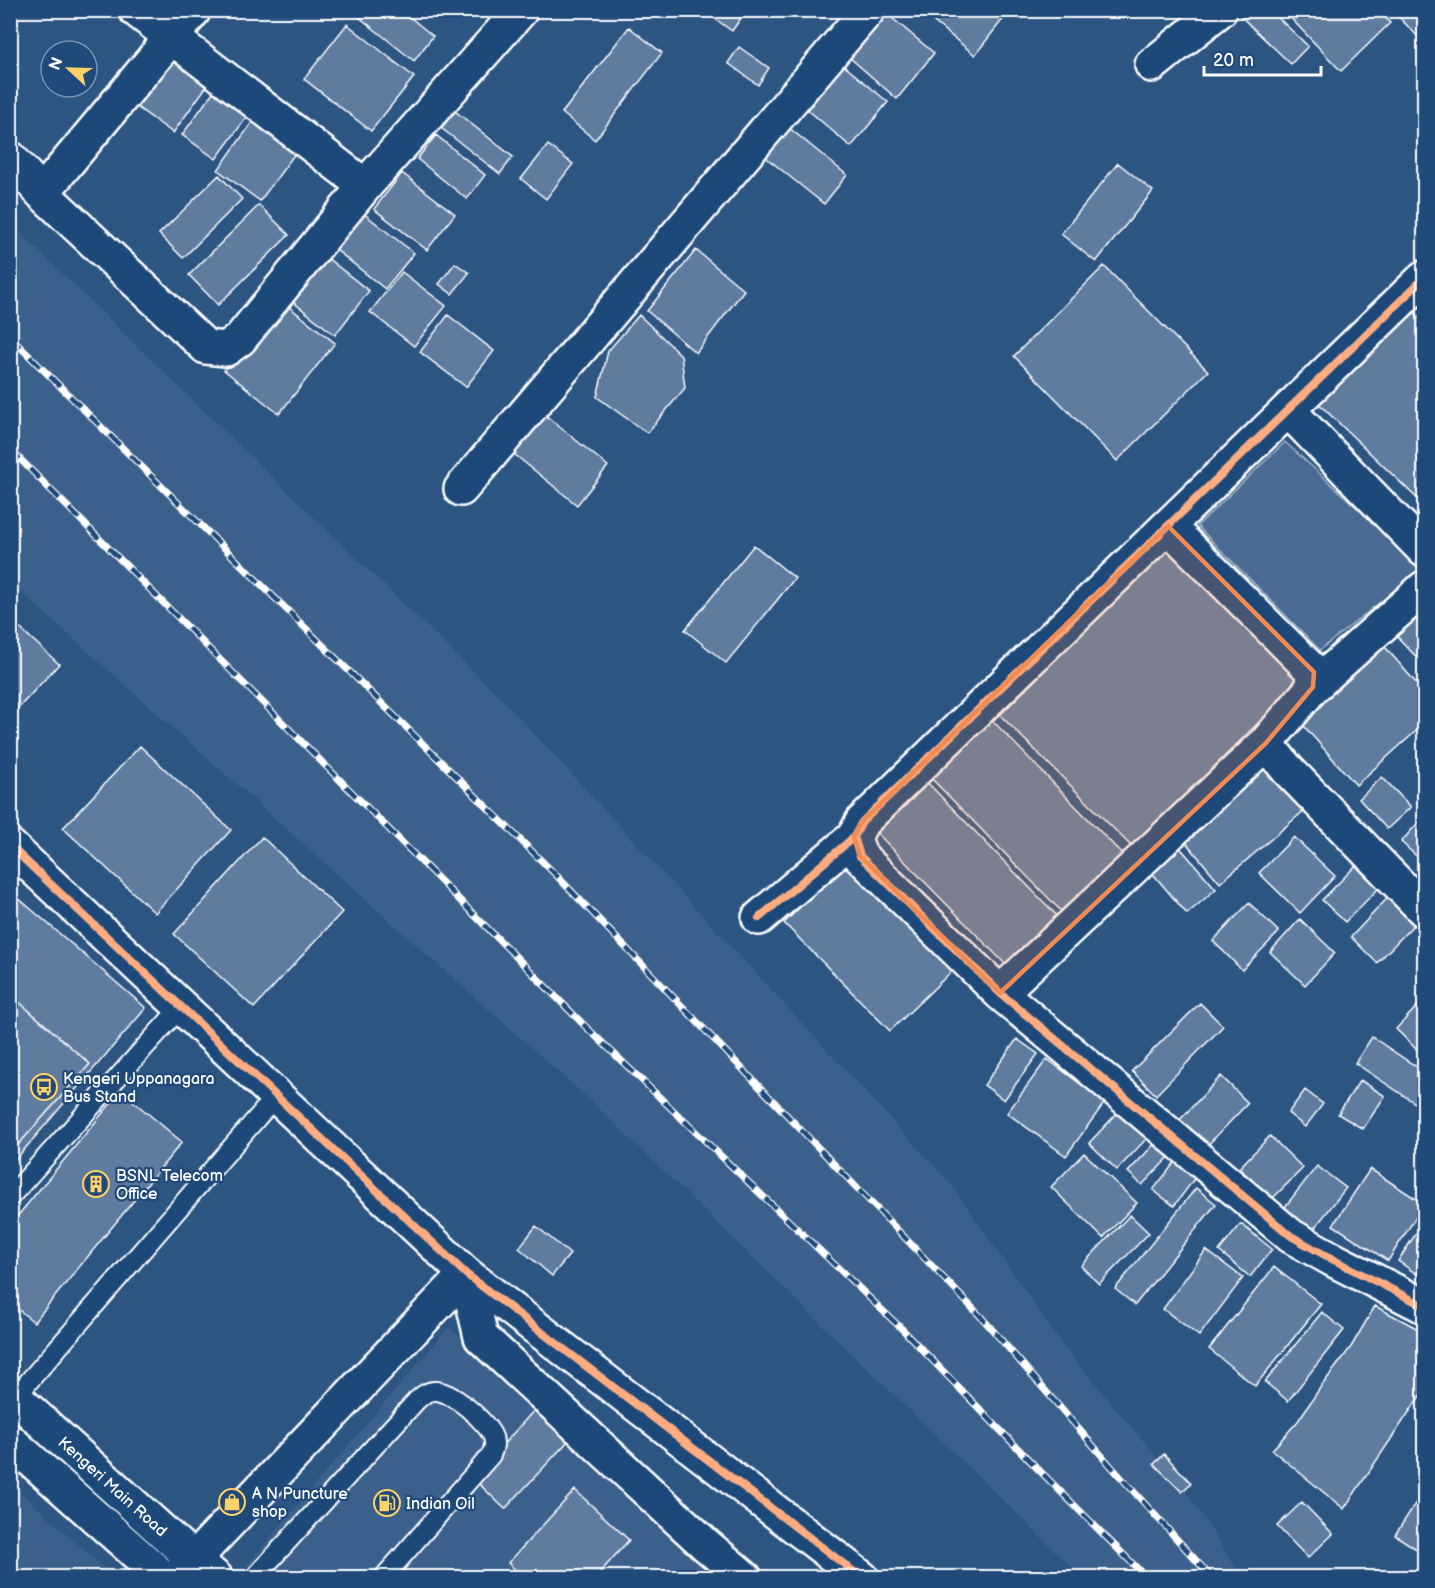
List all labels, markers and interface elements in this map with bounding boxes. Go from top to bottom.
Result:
north arrow [39,39,99,99]
scale bar [1204,39,1321,77]
text: 20 m [1213,50,1254,71]
text: N [45,55,68,73]
place label: Kengeri Uppanagara Bus Stand [63,1070,215,1107]
bus stop icon: Kengeri Uppanagara Bus Stand [29,1072,59,1102]
place label: BSNL Telecom Office [116,1167,223,1204]
building icon: BSNL Telecom Office [81,1169,111,1199]
street label: Kengeri Main Road [54,1433,170,1541]
place label: A N Puncture shop [252,1485,348,1522]
shop icon: A N Puncture shop [217,1487,247,1517]
fuel station icon: Indian Oil [372,1488,402,1518]
place label: Indian Oil [406,1495,475,1514]

